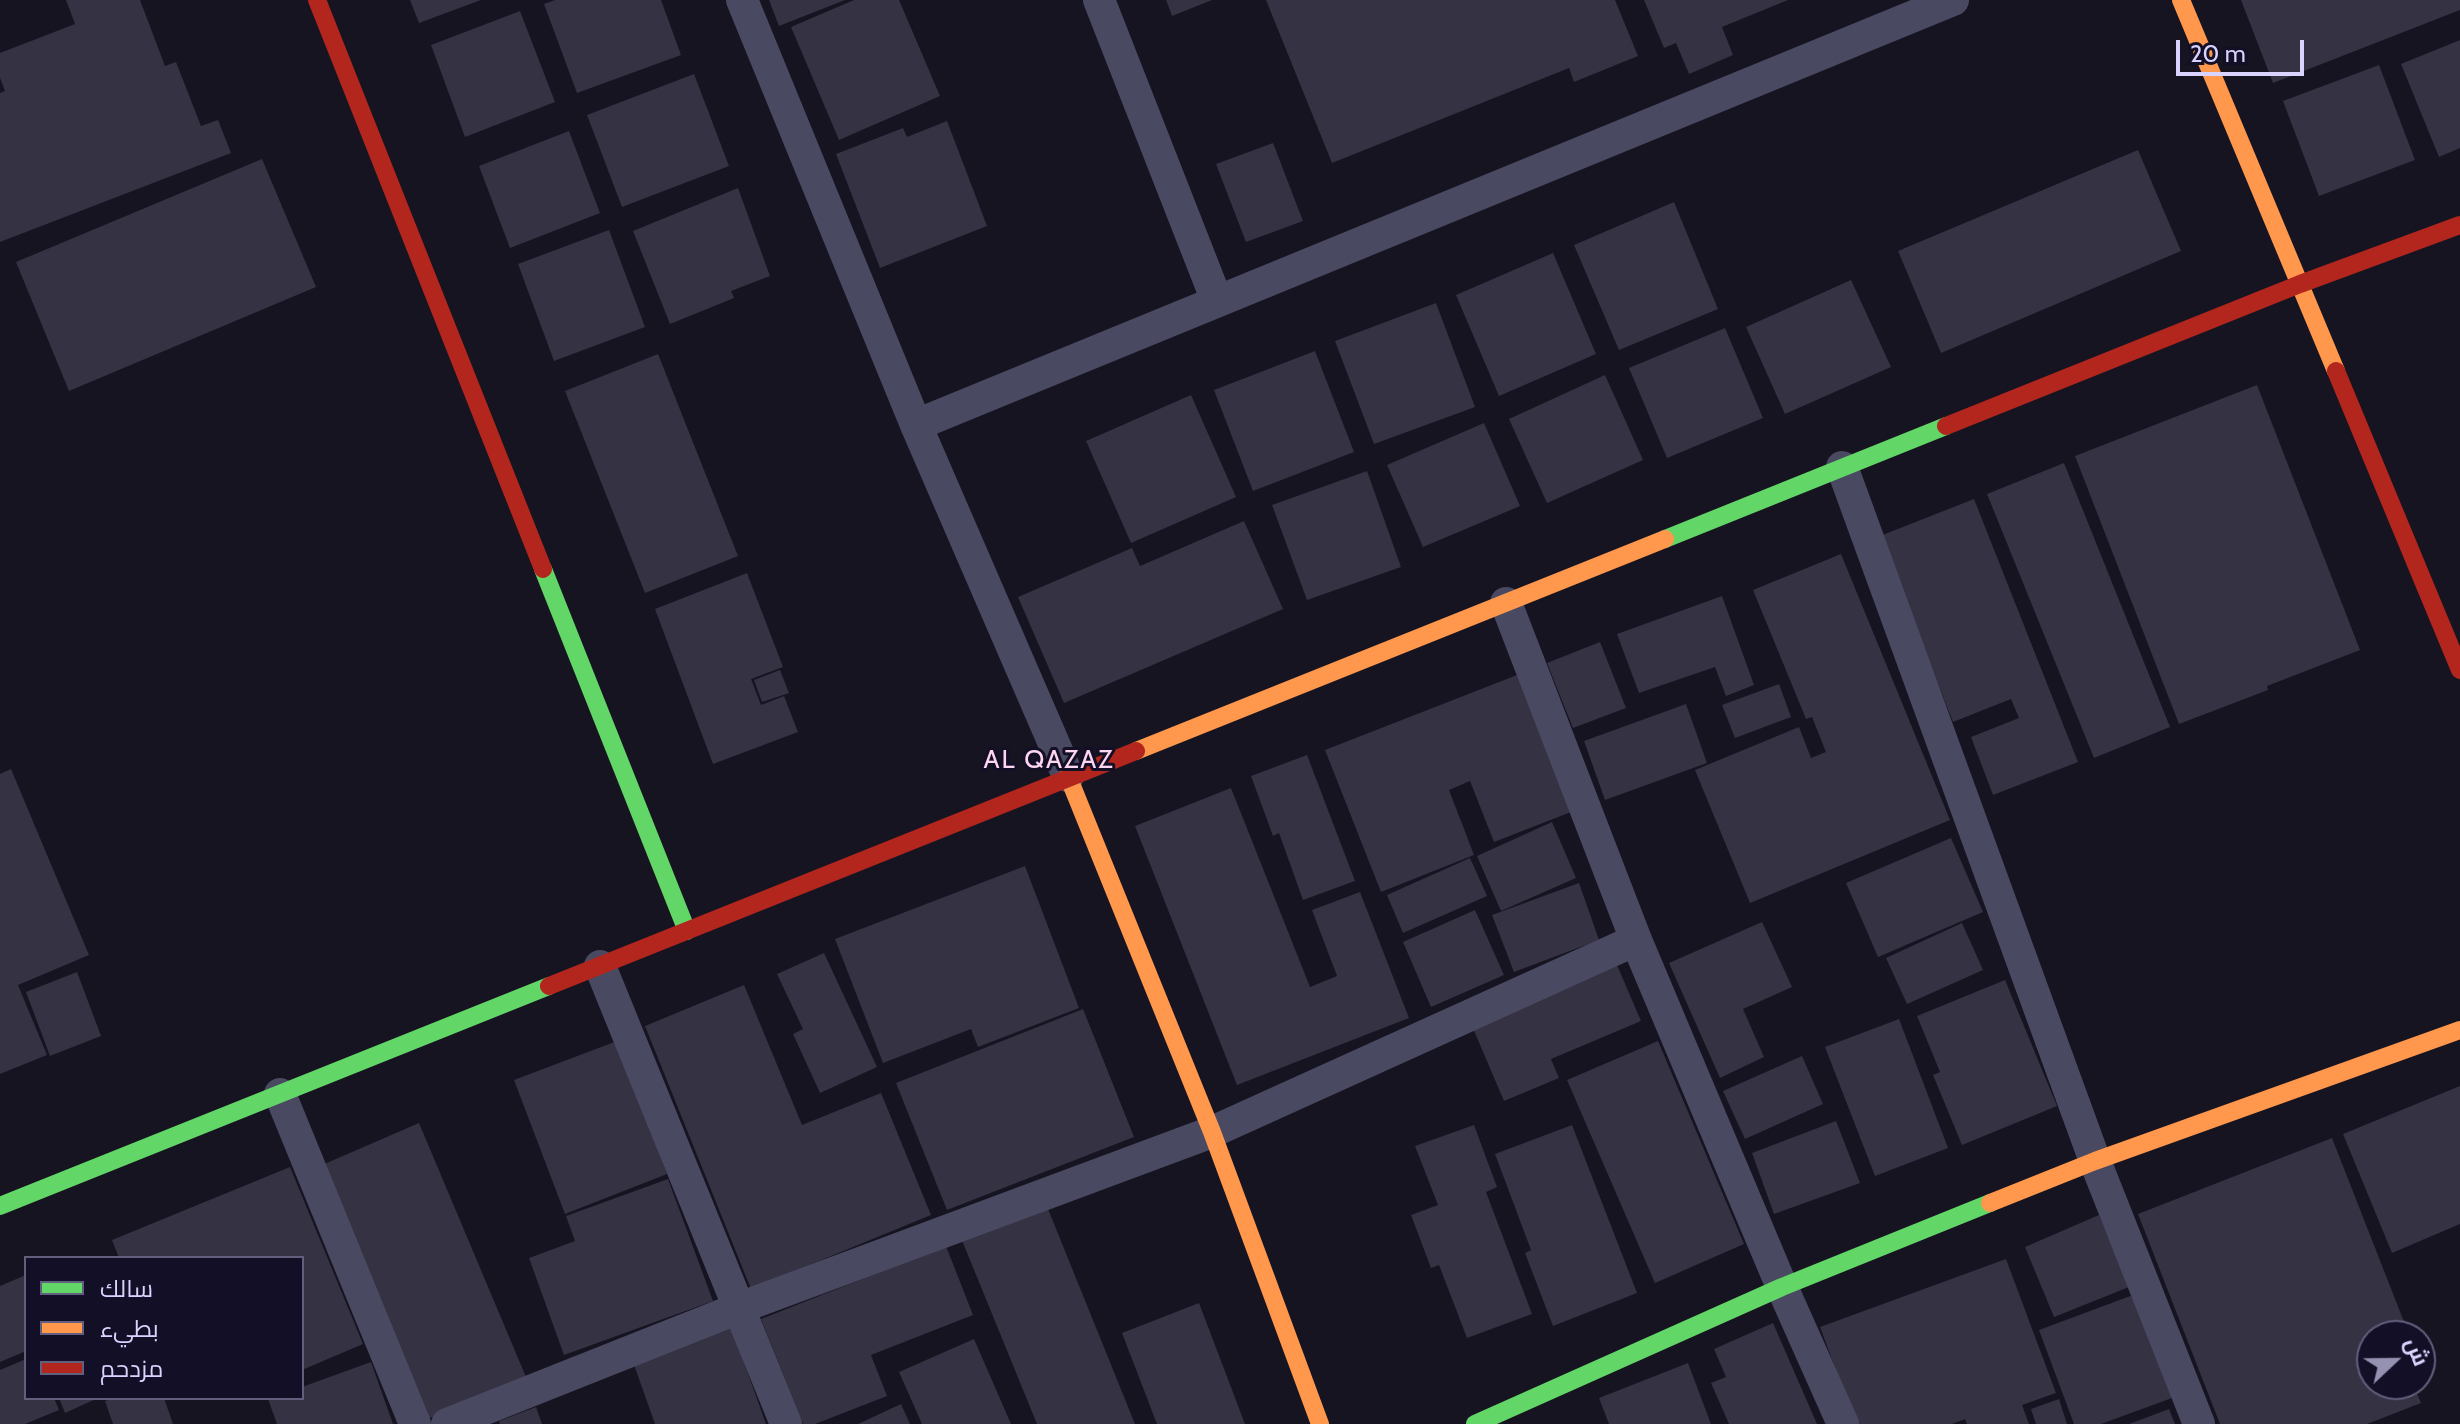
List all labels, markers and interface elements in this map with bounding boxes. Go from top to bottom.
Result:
scale bar [2180,24,2308,74]
text: 20 m [2190,39,2246,68]
district label: AL QAZAZ [983,744,1115,776]
legend [24,1256,304,1400]
text: سالك [100,1274,153,1303]
text: بطيء [100,1314,159,1343]
north arrow [2356,1320,2436,1400]
text: ش [2399,1333,2435,1370]
text: مزدحم [100,1354,163,1383]

